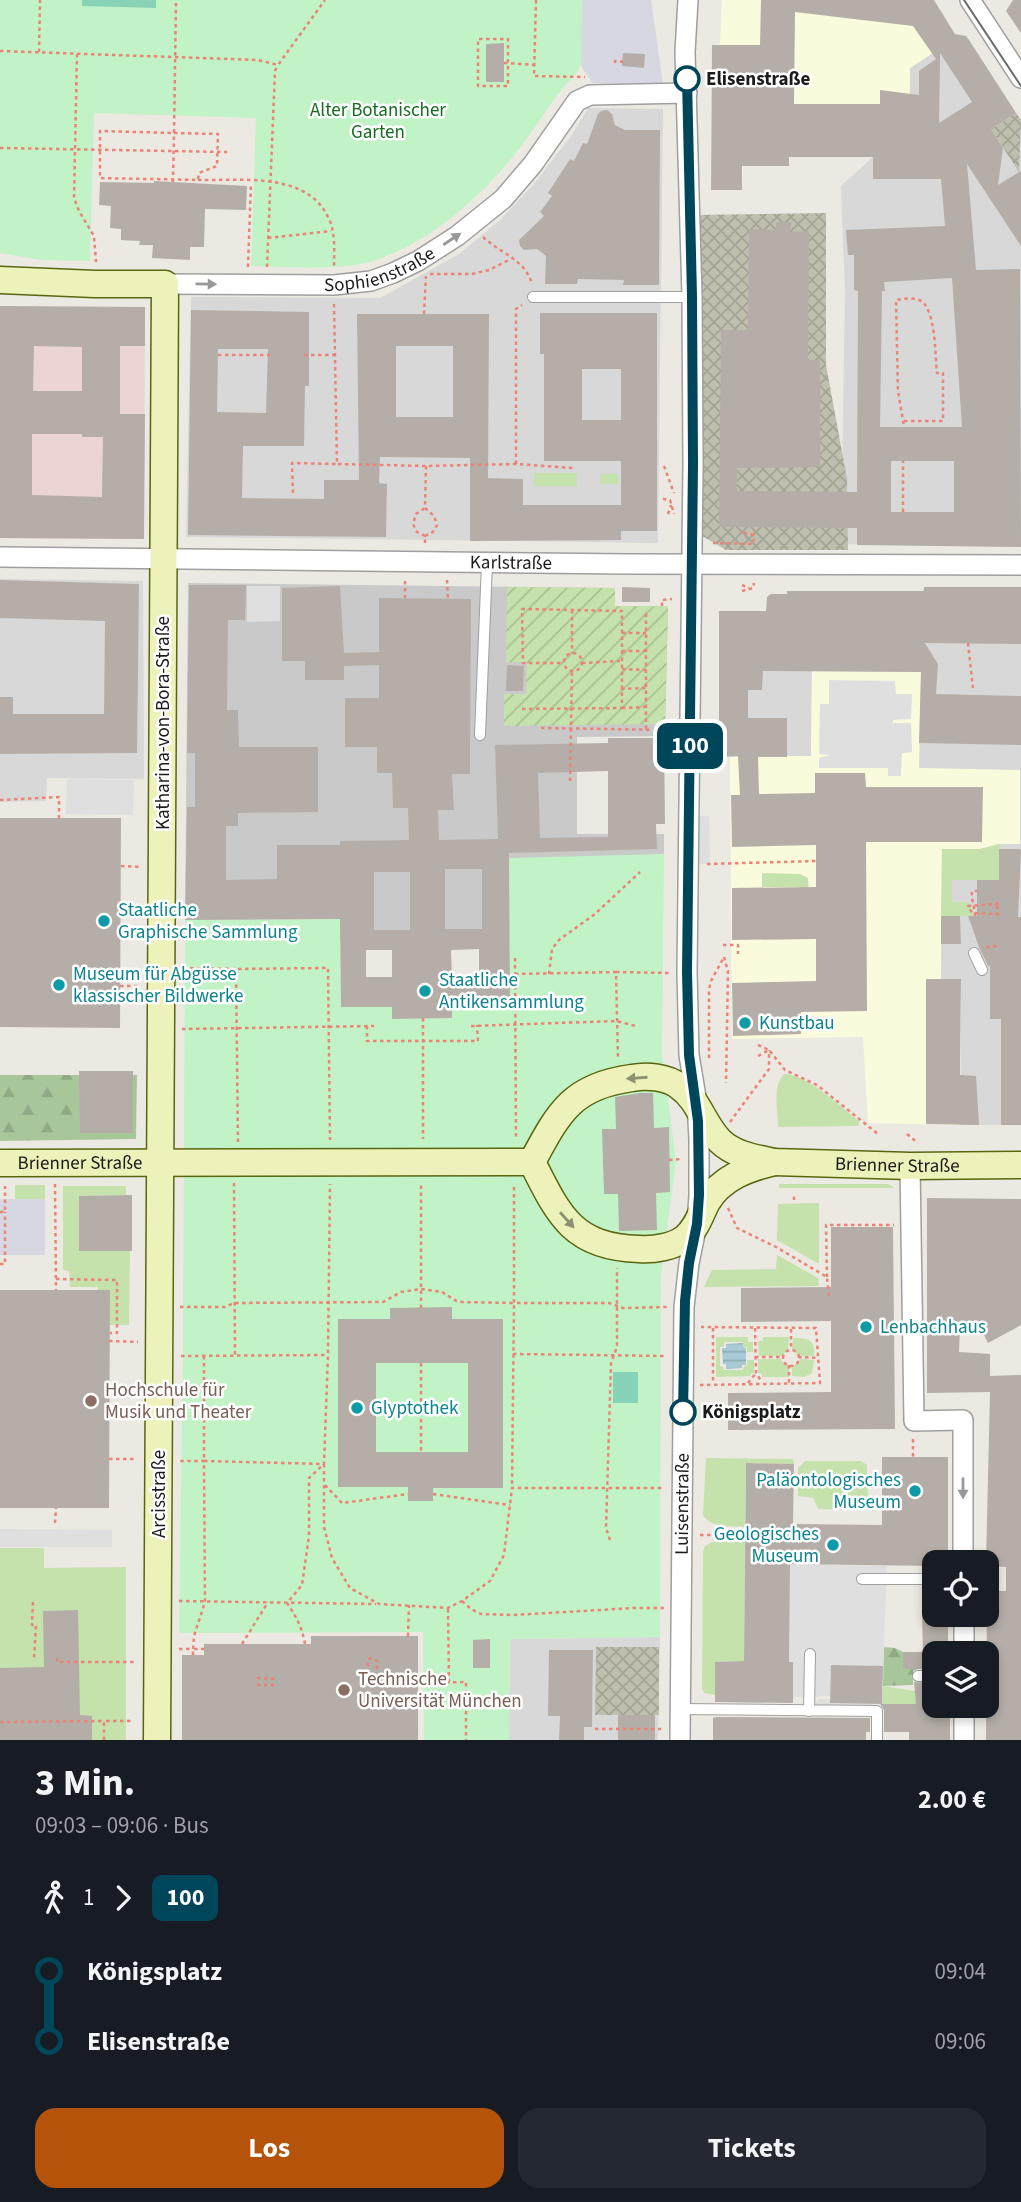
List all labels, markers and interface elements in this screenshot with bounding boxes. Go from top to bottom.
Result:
marker: Elisenstraße [674,66,700,92]
place label: Elisenstraße [706,66,811,93]
park label: Alter Botanischer Garten [310,97,446,146]
one-way arrow [443,233,462,246]
street label: Sophienstraße [324,240,440,299]
one-way arrow [196,278,218,290]
street label: Karlstraße [470,549,552,577]
street label: Katharina-von-Bora-Straße [150,616,177,830]
line badge: 100 [650,723,730,769]
text: 100 [671,728,709,763]
place label: Staatliche Graphische Sammlung [118,897,298,946]
marker: Staatliche Graphische Sammlung [96,913,112,929]
place label: Museum für Abgüsse klassischer Bildwerke [73,961,244,1010]
place label: Staatliche Antikensammlung [439,967,584,1016]
marker: Museum für Abgüsse klassischer Bildwerke [51,977,67,993]
marker: Staatliche Antikensammlung [417,983,433,999]
place label: Kunstbau [759,1010,835,1037]
marker: Kunstbau [737,1015,753,1031]
one-way arrow [626,1073,648,1084]
street label: Brienner Straße [18,1149,142,1176]
street label: Brienner Straße [834,1150,960,1180]
one-way arrow [559,1211,575,1229]
place label: Lenbachhaus [880,1314,986,1341]
marker: Lenbachhaus [858,1319,874,1335]
place label: Hochschule für Musik und Theater [105,1377,252,1426]
marker: Hochschule für Musik und Theater [83,1393,99,1409]
place label: Glyptothek [371,1395,459,1422]
marker: Königsplatz [670,1399,696,1425]
place label: Königsplatz [702,1399,801,1426]
marker: Glyptothek [349,1400,365,1416]
street label: Arcisstraße [146,1450,173,1538]
street label: Luisenstraße [668,1453,696,1555]
place label: Paläontologisches Museum [756,1467,901,1516]
one-way arrow [957,1477,969,1499]
marker: Paläontologisches Museum [907,1483,923,1499]
place label: Geologisches Museum [714,1521,819,1570]
marker: Geologisches Museum [825,1537,841,1553]
map controls [922,1550,999,1718]
button: locate [922,1550,999,1627]
button: layers [922,1641,999,1718]
place label: Technische Universität München [358,1666,522,1715]
marker: Technische Universität München [336,1682,352,1698]
text: 3 Min. [35,1756,135,1810]
text: 2.00 € [918,1781,986,1818]
text: 09:03 – 09:06 · Bus [35,1809,209,1842]
icon: walk [35,1879,73,1917]
icon: forward [104,1879,142,1917]
text: 100 [166,1880,204,1915]
text: 1 [83,1881,94,1914]
text: Königsplatz [87,1953,222,1990]
text: 09:04 [935,1955,986,1988]
text: Elisenstraße [87,2023,230,2060]
text: 09:06 [935,2025,986,2058]
button: Los [35,2108,504,2188]
button: Tickets [518,2108,986,2188]

